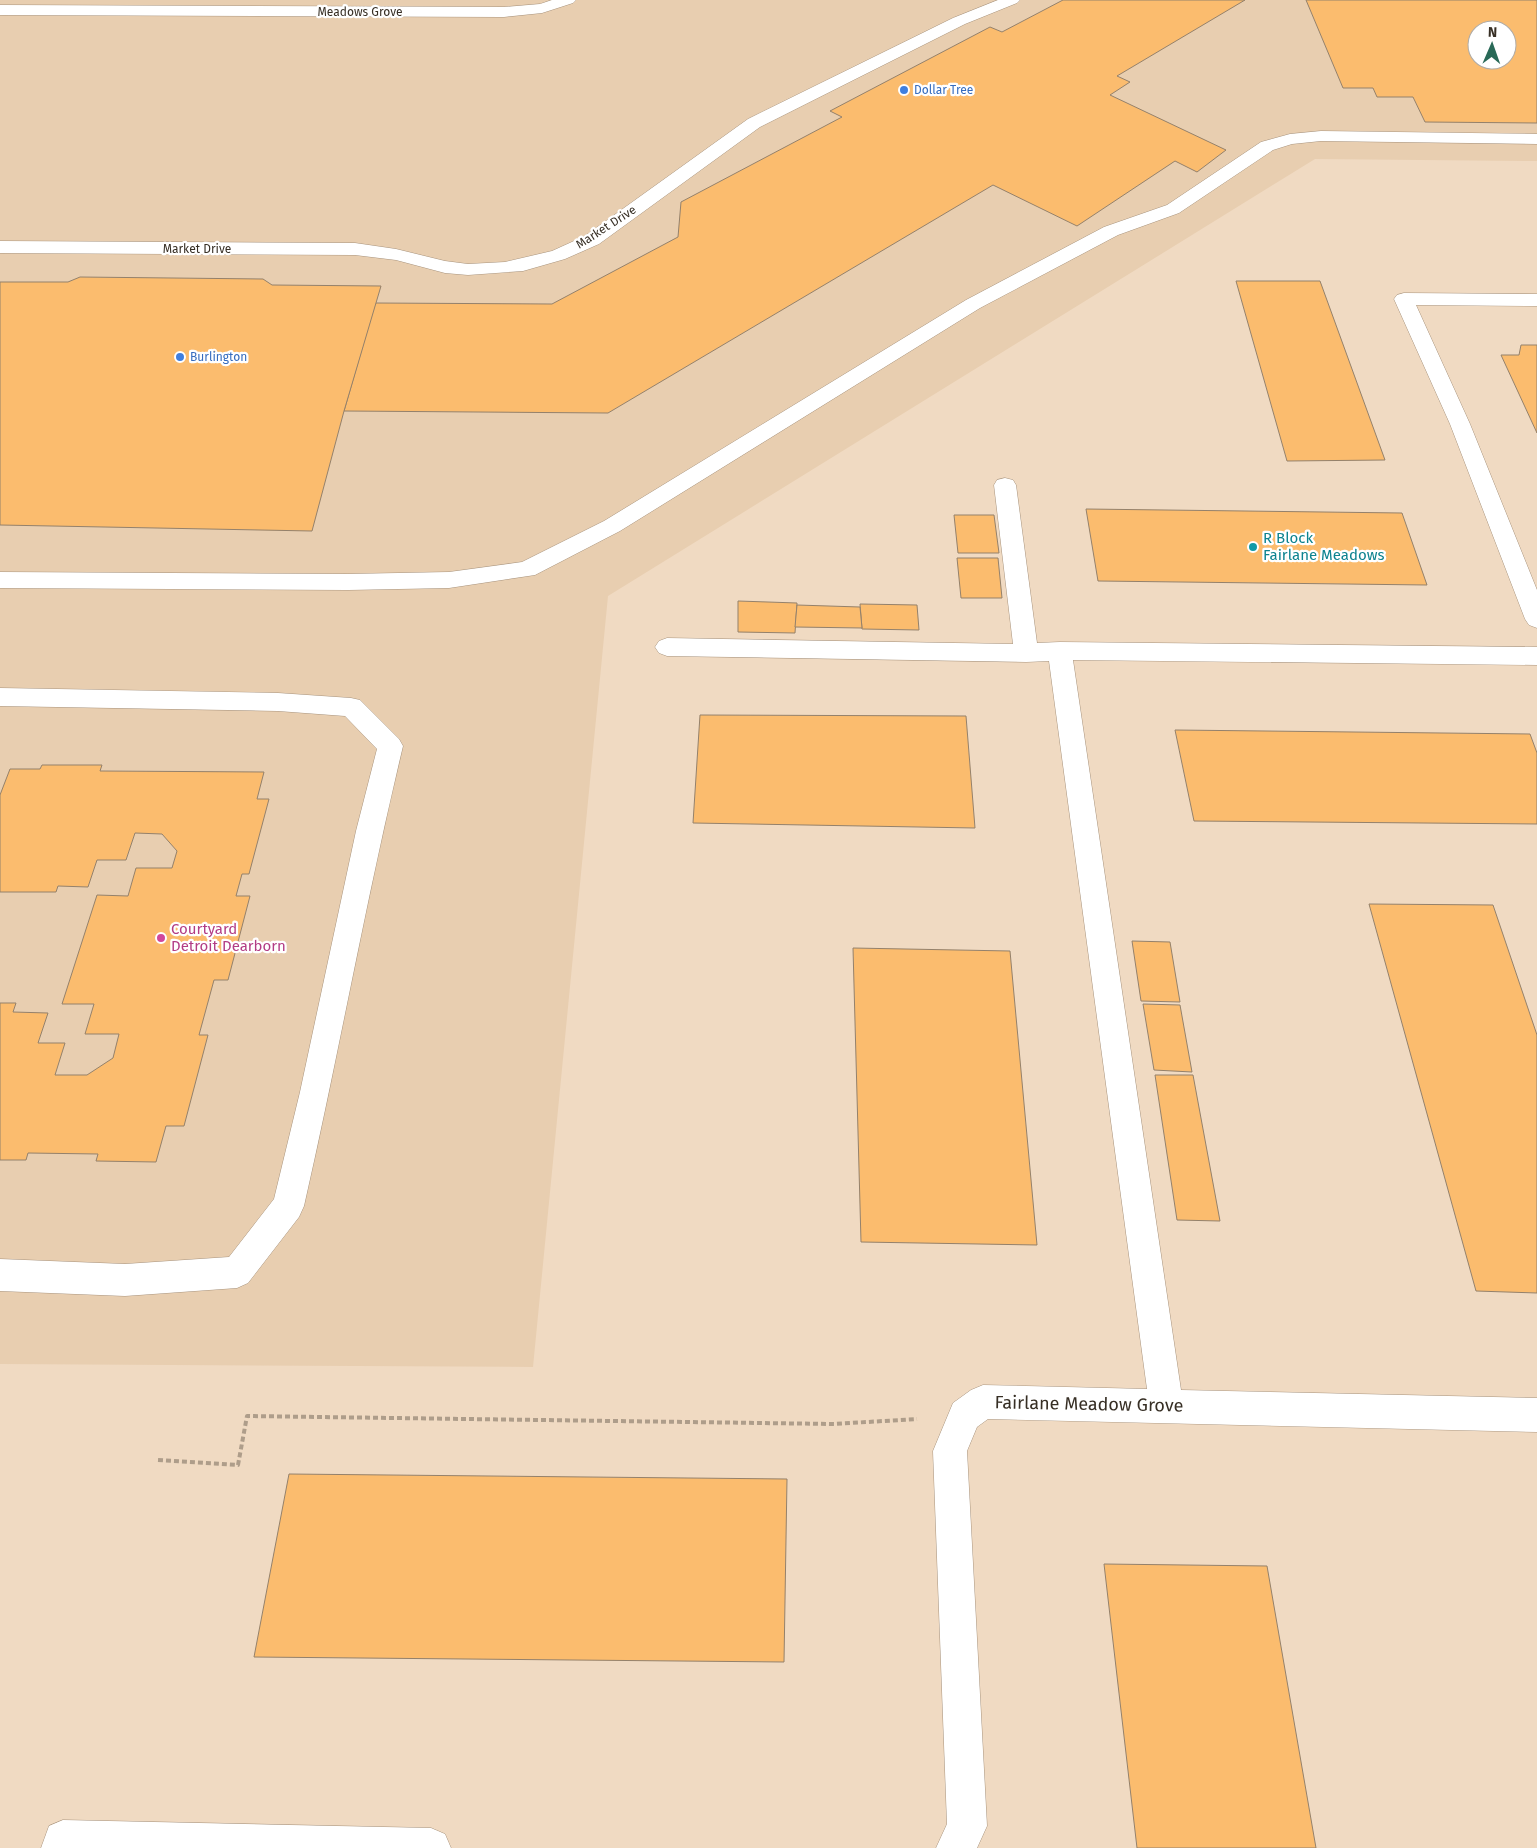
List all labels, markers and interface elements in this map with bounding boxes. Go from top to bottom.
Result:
street label: Meadows Grove [317,5,403,19]
north arrow [1467,20,1517,70]
text: N [1487,24,1497,41]
place label: Dollar Tree [914,83,973,97]
marker: Dollar Tree [898,84,910,96]
street label: Market Drive [573,202,639,252]
street label: Market Drive [163,242,231,256]
place label: Burlington [190,350,247,364]
marker: Burlington [174,351,186,363]
place label: R Block Fairlane Meadows [1263,529,1384,564]
marker: R Block Fairlane Meadows [1247,541,1259,553]
place label: Courtyard Detroit Dearborn [171,920,286,955]
marker: Courtyard Detroit Dearborn [155,932,167,944]
street label: Fairlane Meadow Grove [994,1391,1184,1417]

